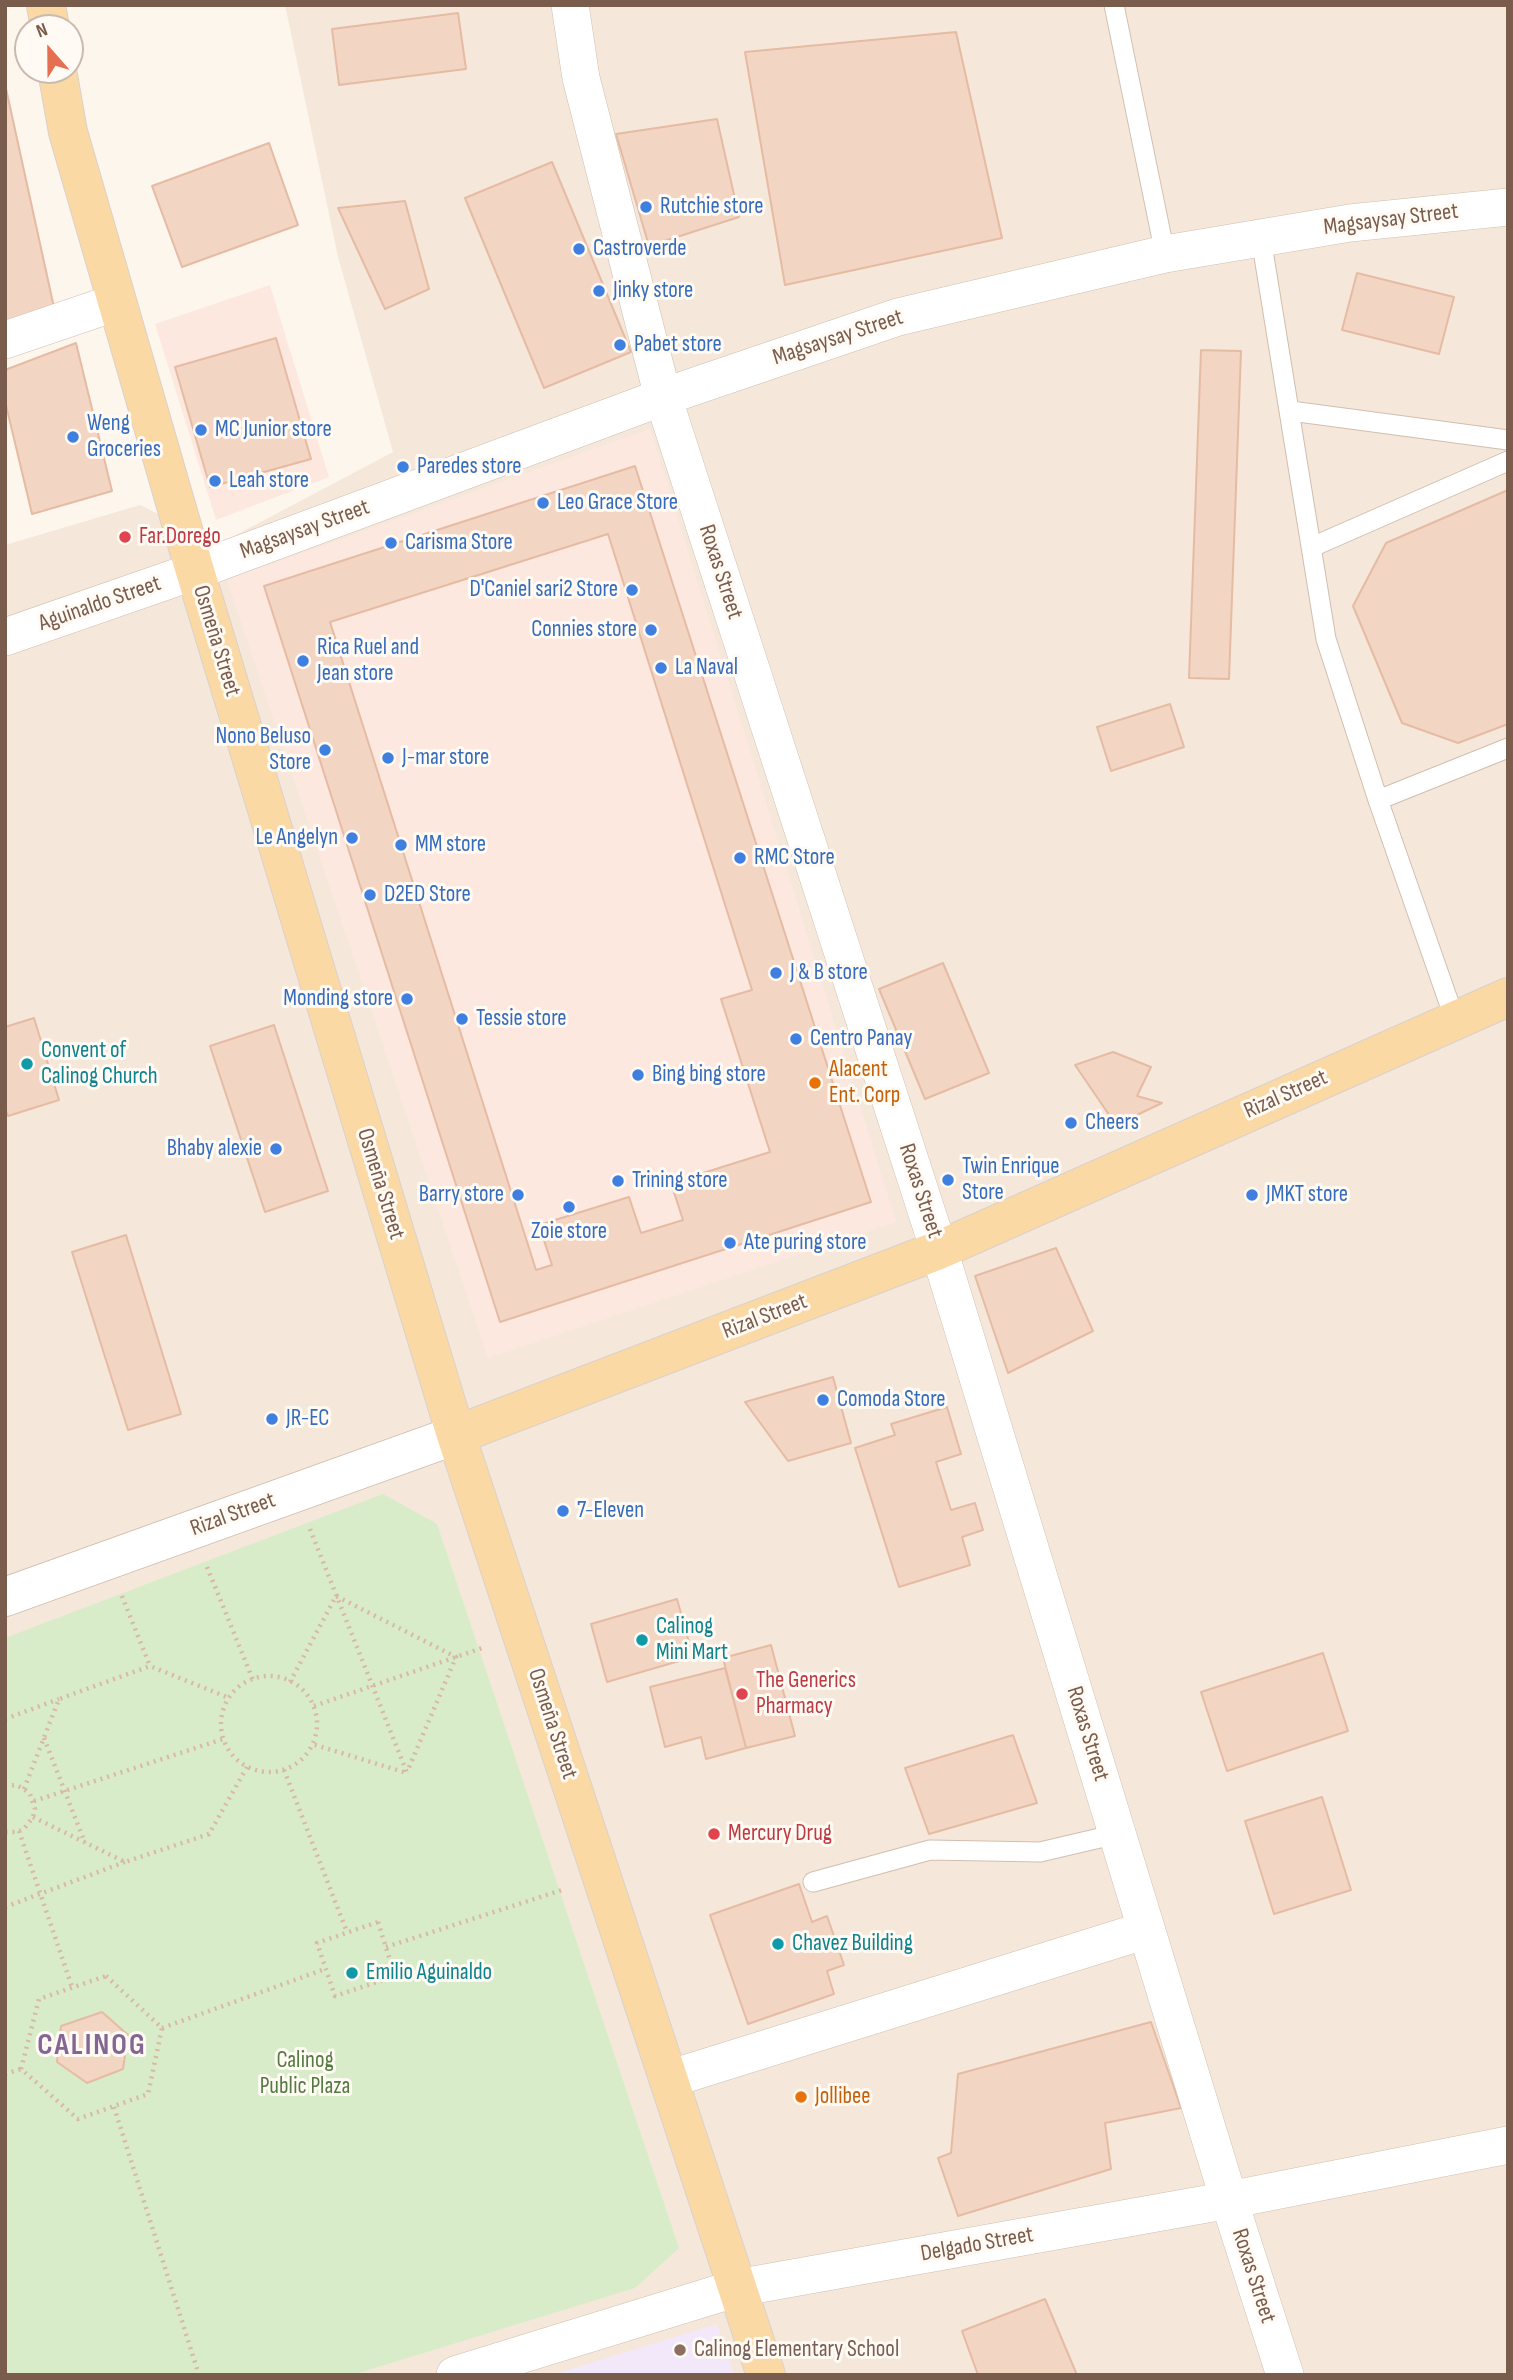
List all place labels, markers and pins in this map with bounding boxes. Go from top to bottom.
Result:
place label: Rutchie store [660,193,763,221]
marker: Rutchie store [638,199,654,215]
place label: Castroverde [593,235,687,263]
marker: Castroverde [571,241,587,257]
place label: Jinky store [613,277,693,305]
marker: Jinky store [591,283,607,299]
place label: Pabet store [634,331,722,359]
marker: Pabet store [612,337,628,353]
place label: Weng Groceries [87,410,161,464]
place label: MC Junior store [215,416,332,444]
marker: MC Junior store [193,422,209,438]
marker: Weng Groceries [65,429,81,445]
place label: Paredes store [417,453,522,481]
marker: Paredes store [395,459,411,475]
place label: Leah store [229,467,309,495]
marker: Leah store [207,473,223,489]
place label: Leo Grace Store [557,489,678,517]
marker: Leo Grace Store [535,495,551,511]
place label: Far.Dorego [139,523,221,551]
marker: Far.Dorego [117,529,133,545]
place label: Carisma Store [405,529,513,557]
marker: Carisma Store [383,535,399,551]
place label: D'Caniel sari2 Store [469,576,618,604]
marker: D'Caniel sari2 Store [624,582,640,598]
place label: Connies store [531,616,637,644]
marker: Connies store [643,622,659,638]
place label: Rica Ruel and Jean store [317,634,419,688]
marker: Rica Ruel and Jean store [295,653,311,669]
place label: La Naval [675,654,738,682]
marker: La Naval [653,660,669,676]
place label: Nono Beluso Store [216,723,311,777]
marker: Nono Beluso Store [317,742,333,758]
place label: J-mar store [402,744,489,772]
marker: J-mar store [380,750,396,766]
place label: Le Angelyn [255,824,338,852]
marker: Le Angelyn [344,830,360,846]
place label: MM store [415,831,486,859]
marker: MM store [393,837,409,853]
place label: RMC Store [754,844,835,872]
marker: RMC Store [732,850,748,866]
place label: D2ED Store [384,881,471,909]
marker: D2ED Store [362,887,378,903]
place label: J & B store [790,959,868,987]
marker: J & B store [768,965,784,981]
place label: Monding store [283,985,393,1013]
marker: Monding store [399,991,415,1007]
place label: Tessie store [476,1005,567,1033]
marker: Tessie store [454,1011,470,1027]
place label: Centro Panay [810,1025,912,1053]
marker: Centro Panay [788,1031,804,1047]
place label: Convent of Calinog Church [41,1037,158,1091]
marker: Convent of Calinog Church [19,1056,35,1072]
place label: Alacent Ent. Corp [829,1056,900,1110]
place label: Bing bing store [652,1061,766,1089]
marker: Bing bing store [630,1067,646,1083]
marker: Alacent Ent. Corp [807,1075,823,1091]
place label: Cheers [1085,1109,1139,1137]
marker: Cheers [1063,1115,1079,1131]
place label: Bhaby alexie [167,1135,262,1163]
marker: Bhaby alexie [268,1141,284,1157]
place label: Twin Enrique Store [962,1153,1060,1207]
place label: Trining store [632,1167,727,1195]
marker: Twin Enrique Store [940,1172,956,1188]
marker: Trining store [610,1173,626,1189]
place label: Barry store [419,1181,504,1209]
place label: JMKT store [1266,1181,1348,1209]
marker: Barry store [510,1187,526,1203]
marker: JMKT store [1244,1187,1260,1203]
marker: Zoie store [561,1199,577,1215]
place label: Zoie store [531,1218,607,1246]
place label: Ate puring store [744,1229,866,1257]
marker: Ate puring store [722,1235,738,1251]
place label: Comoda Store [837,1386,946,1414]
marker: Comoda Store [815,1392,831,1408]
place label: JR-EC [286,1405,329,1433]
marker: JR-EC [264,1411,280,1427]
place label: 7-Eleven [577,1497,644,1525]
marker: 7-Eleven [555,1503,571,1519]
place label: Calinog Mini Mart [656,1613,728,1667]
marker: Calinog Mini Mart [634,1632,650,1648]
place label: The Generics Pharmacy [756,1667,856,1721]
marker: The Generics Pharmacy [734,1686,750,1702]
place label: Mercury Drug [728,1820,832,1848]
marker: Mercury Drug [706,1826,722,1842]
place label: Chavez Building [792,1930,913,1958]
marker: Chavez Building [770,1936,786,1952]
place label: Emilio Aguinaldo [366,1959,492,1987]
marker: Emilio Aguinaldo [344,1965,360,1981]
place label: Jollibee [815,2083,871,2111]
marker: Jollibee [793,2089,809,2105]
place label: Calinog Elementary School [694,2336,899,2364]
marker: Calinog Elementary School [672,2342,688,2358]

